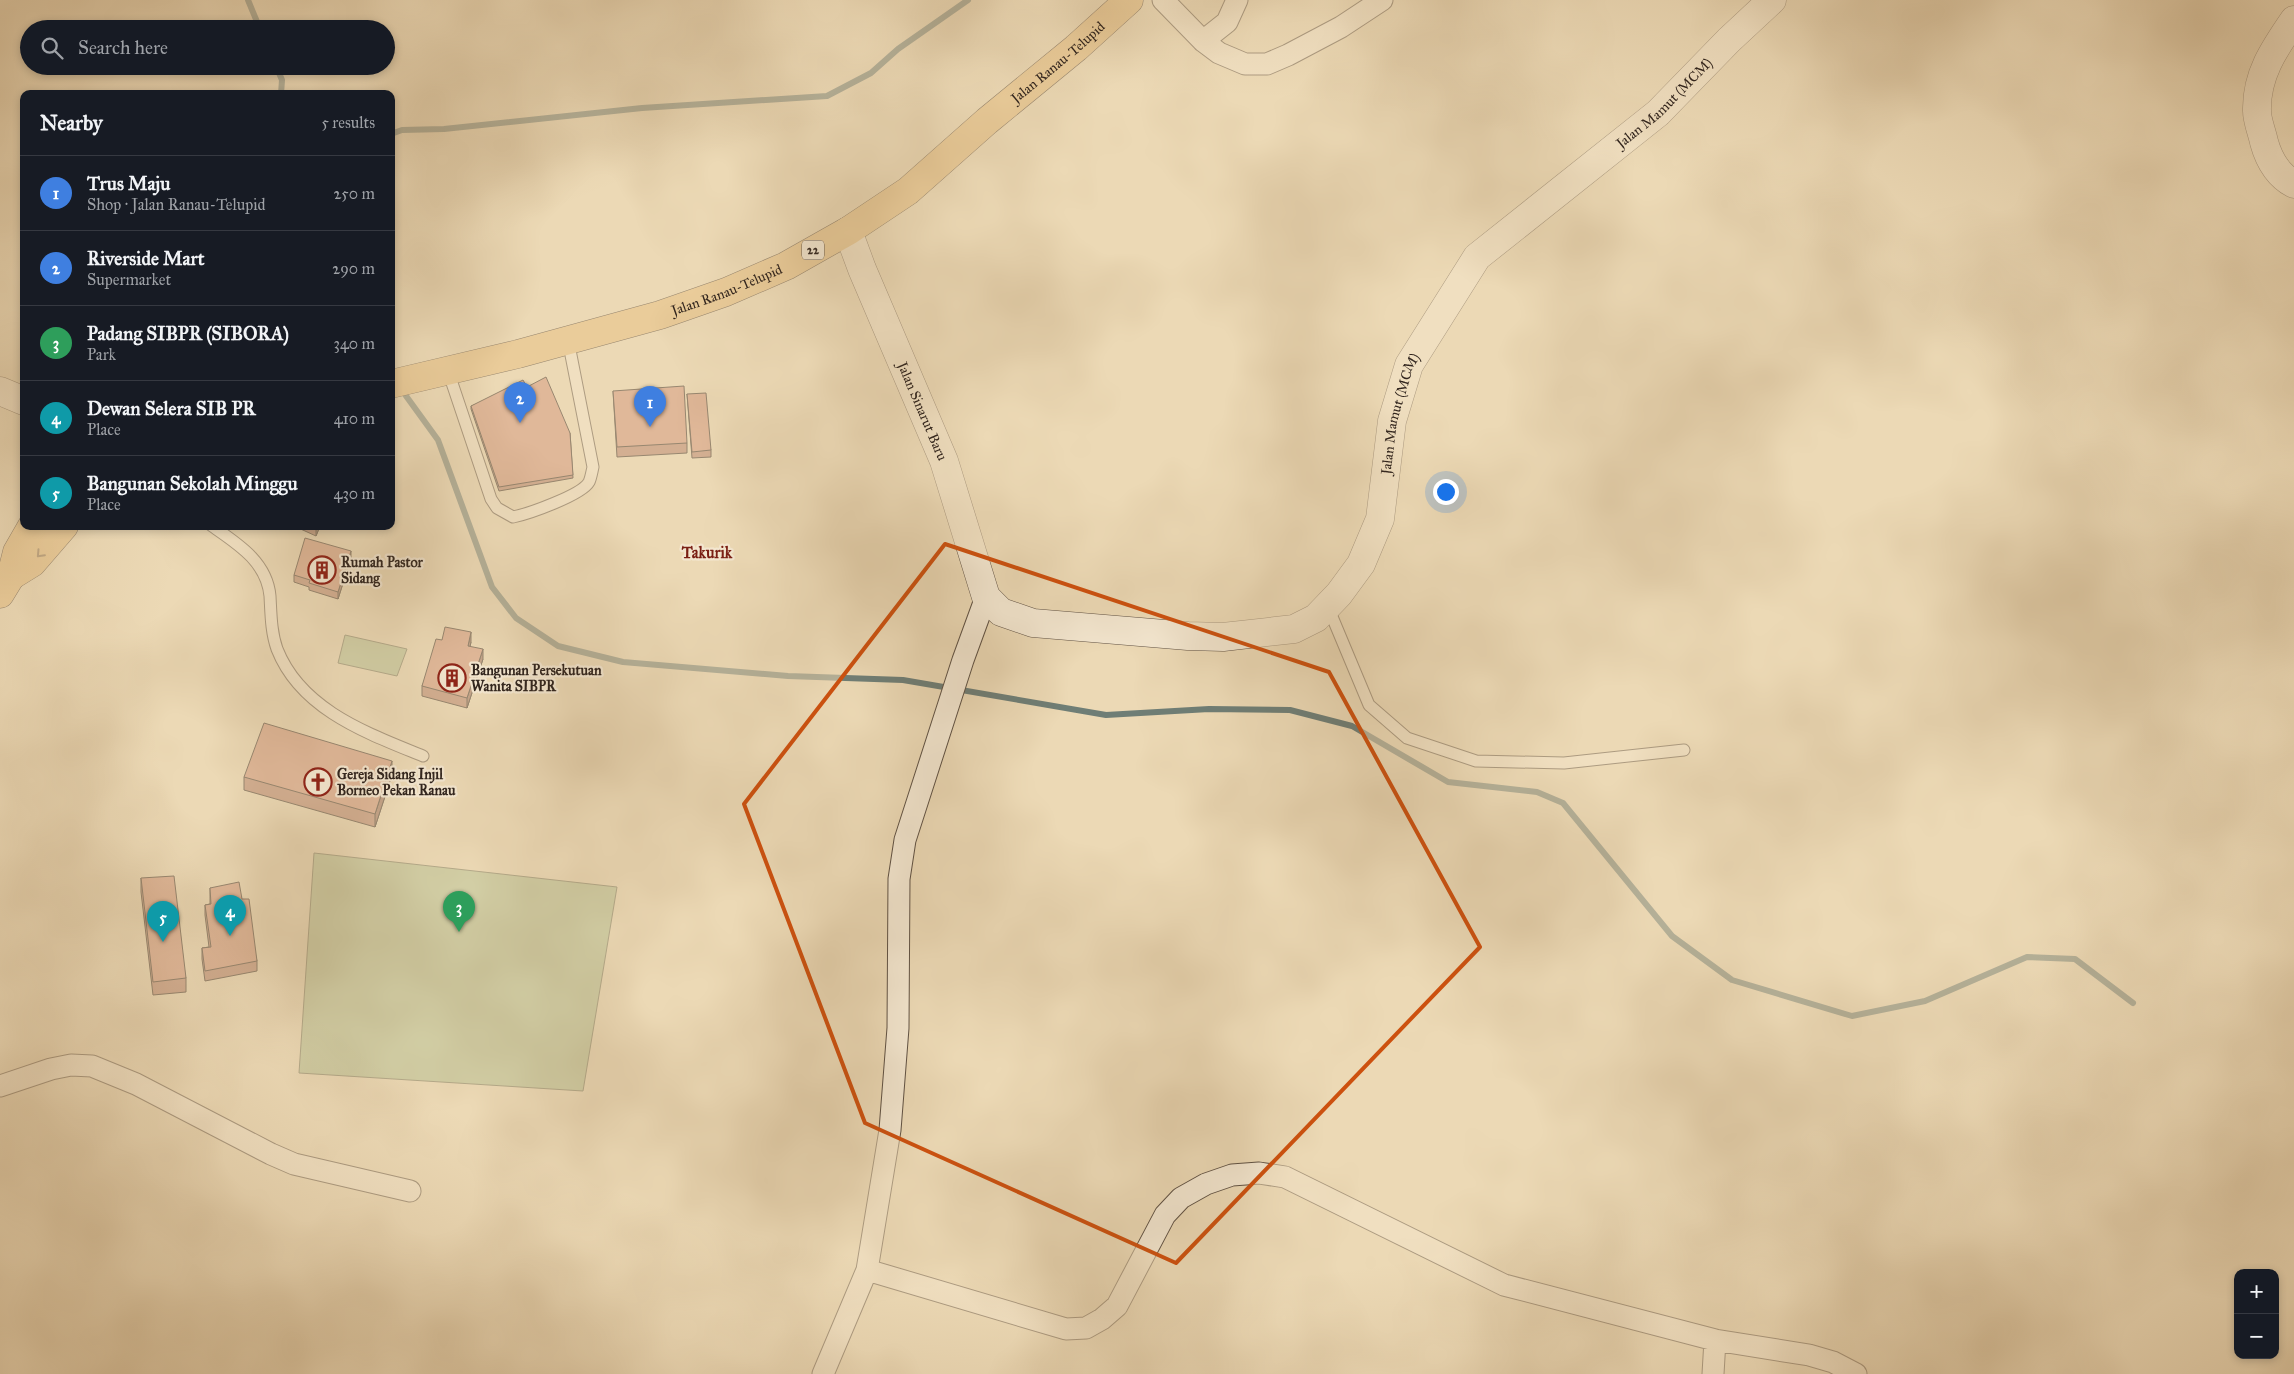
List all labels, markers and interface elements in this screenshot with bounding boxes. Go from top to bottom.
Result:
street label: Jalan Ranau-Telupid [1006,18,1108,109]
search box [20,20,395,75]
icon: search [38,34,66,62]
text: Search here [78,36,168,59]
street label: Jalan Mamut (MCM) [1611,54,1717,154]
text: Nearby [40,110,103,136]
text: 5 results [321,113,375,132]
text: Trus Maju [87,172,170,195]
text: 1 [53,184,59,203]
text: 250 m [334,184,375,203]
text: Shop · Jalan Ranau-Telupid [87,195,266,214]
road number: 22 [802,240,824,260]
text: Riverside Mart [87,247,204,270]
text: 2 [52,259,60,278]
text: 290 m [332,259,375,278]
street label: Jalan Ranau-Telupid [667,261,785,321]
text: Supermarket [87,270,171,289]
text: Padang SIBPR (SIBORA) [87,322,289,345]
text: 3 [53,334,59,353]
text: 340 m [333,334,375,353]
text: Park [87,345,116,364]
street label: Jalan Mamut (MCM) [1377,350,1424,478]
street label: Jalan Sinarut Baru [892,357,951,464]
pin: 2 [504,382,536,423]
pin: 1 [634,386,666,427]
text: Dewan Selera SIB PR [87,397,256,420]
text: 4 [52,409,60,428]
text: 410 m [334,409,375,428]
text: Place [87,420,121,439]
text: Bangunan Sekolah Minggu [87,472,298,495]
your location [1433,479,1459,505]
text: 5 [52,484,60,503]
text: 430 m [333,484,375,503]
text: Place [87,495,121,514]
district label: Takurik [681,543,733,562]
one-way arrow [37,548,46,557]
place label: Rumah Pastor Sidang [341,554,424,588]
building icon: Rumah Pastor Sidang [307,555,337,585]
place label: Bangunan Persekutuan Wanita SIBPR [471,662,602,695]
building icon: Bangunan Persekutuan Wanita SIBPR [437,663,467,693]
place label: Gereja Sidang Injil Borneo Pekan Ranau [337,766,456,799]
church icon: Gereja Sidang Injil Borneo Pekan Ranau [303,767,333,797]
pin: 3 [443,891,475,932]
pin: 4 [214,895,246,936]
pin: 5 [147,901,179,942]
map controls [2234,1269,2279,1359]
button: + [2234,1269,2279,1314]
button: − [2234,1314,2279,1359]

